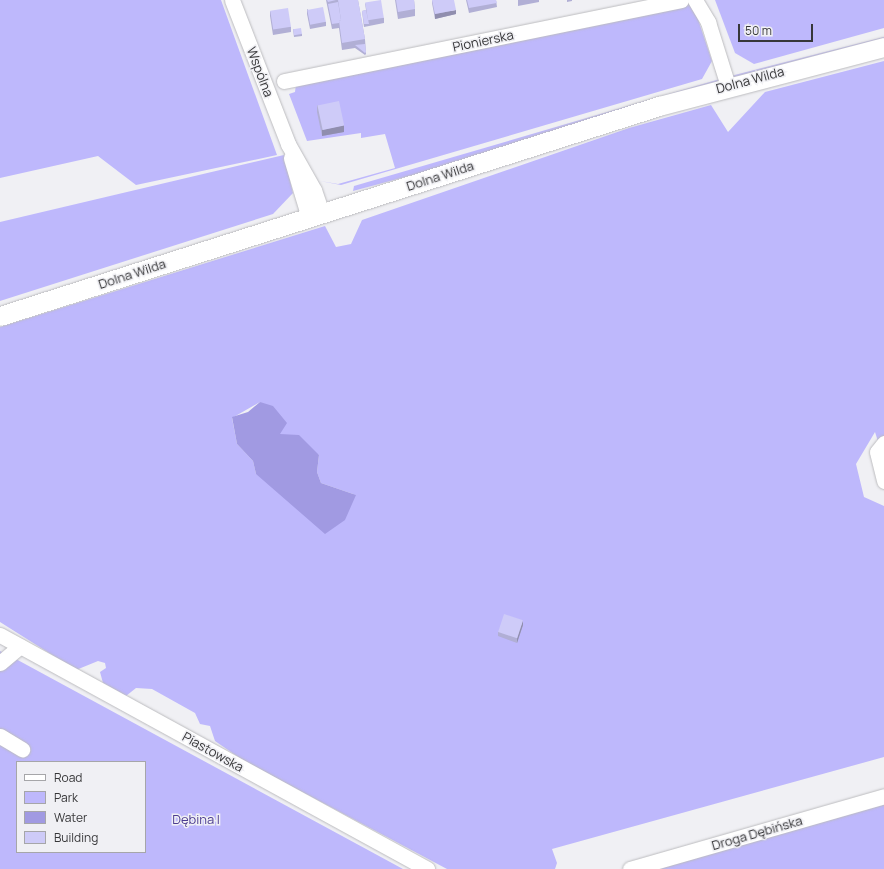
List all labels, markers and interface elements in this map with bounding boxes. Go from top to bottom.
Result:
scale bar [740,16,815,42]
text: 50 m [745,22,772,39]
street label: Pionierska [451,27,515,55]
street label: Wspólna [243,45,277,99]
street label: Dolna Wilda [714,63,786,97]
street label: Dolna Wilda [404,158,476,194]
street label: Dolna Wilda [96,256,168,292]
street label: Piastowska [180,729,246,775]
legend [16,761,146,853]
text: Road [54,769,82,786]
text: Park [54,789,78,806]
text: Water [54,809,87,826]
park label: Dębina I [172,811,220,827]
street label: Droga Dębińska [710,813,804,853]
text: Building [54,829,98,846]

